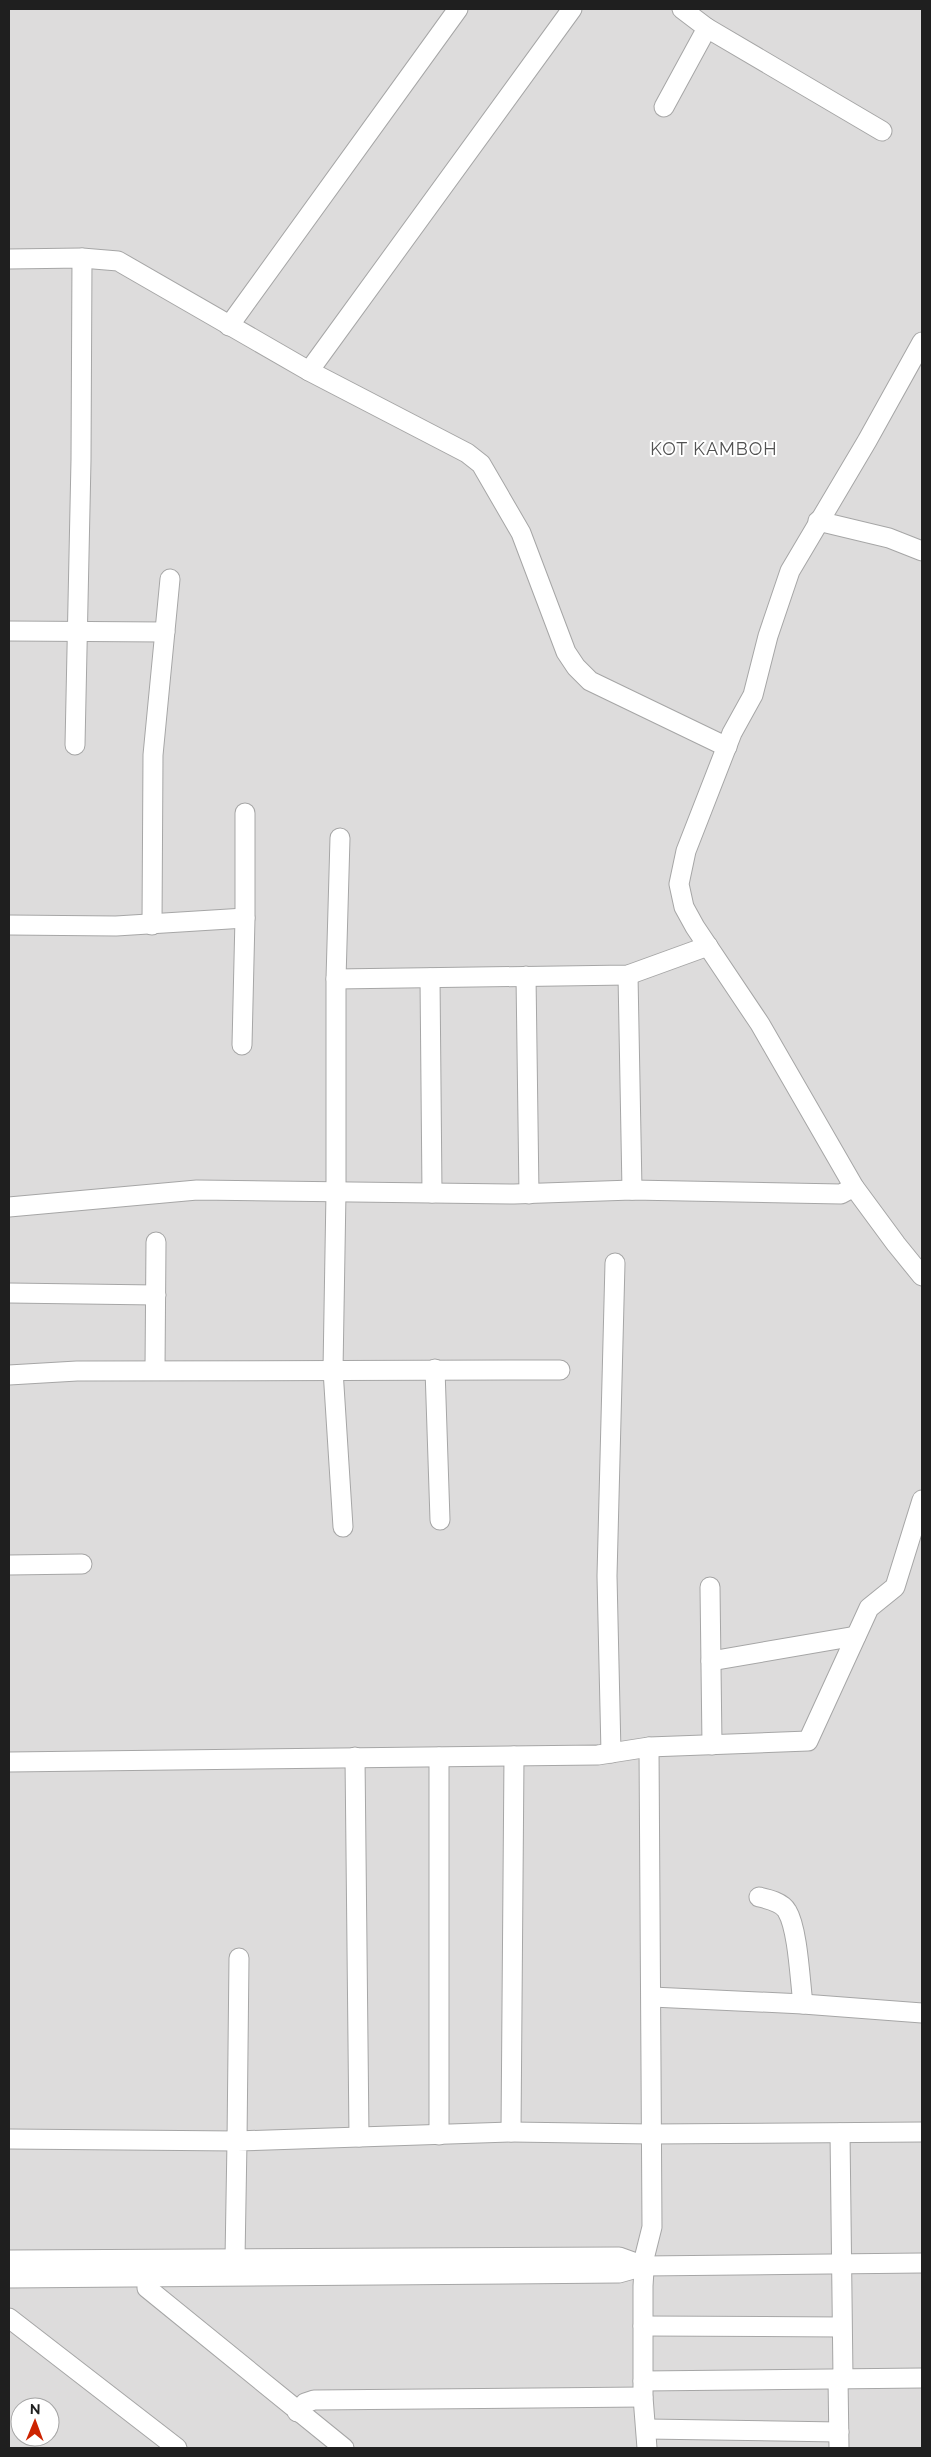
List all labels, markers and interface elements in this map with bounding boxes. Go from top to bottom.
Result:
district label: KOT KAMBOH [650,438,778,459]
north arrow [10,2397,60,2447]
text: N [30,2401,41,2417]

